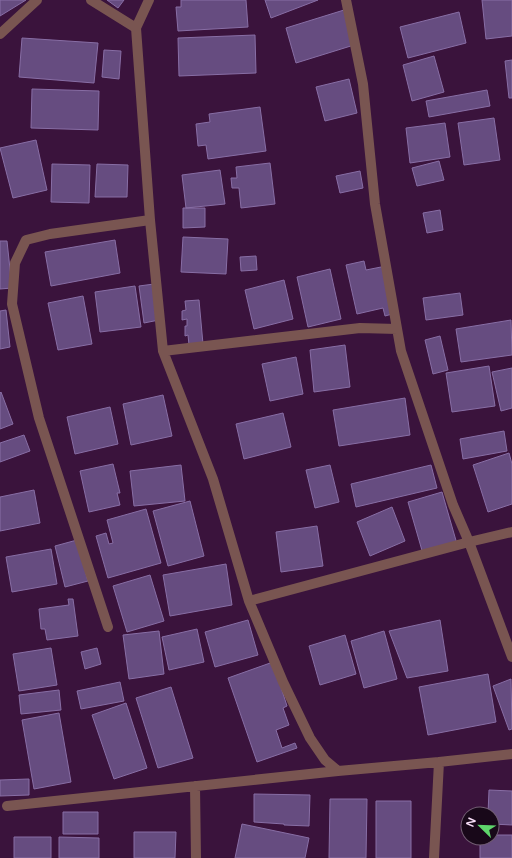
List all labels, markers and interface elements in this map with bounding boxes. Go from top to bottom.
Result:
north arrow [460,806,500,846]
text: N [464,816,479,829]

